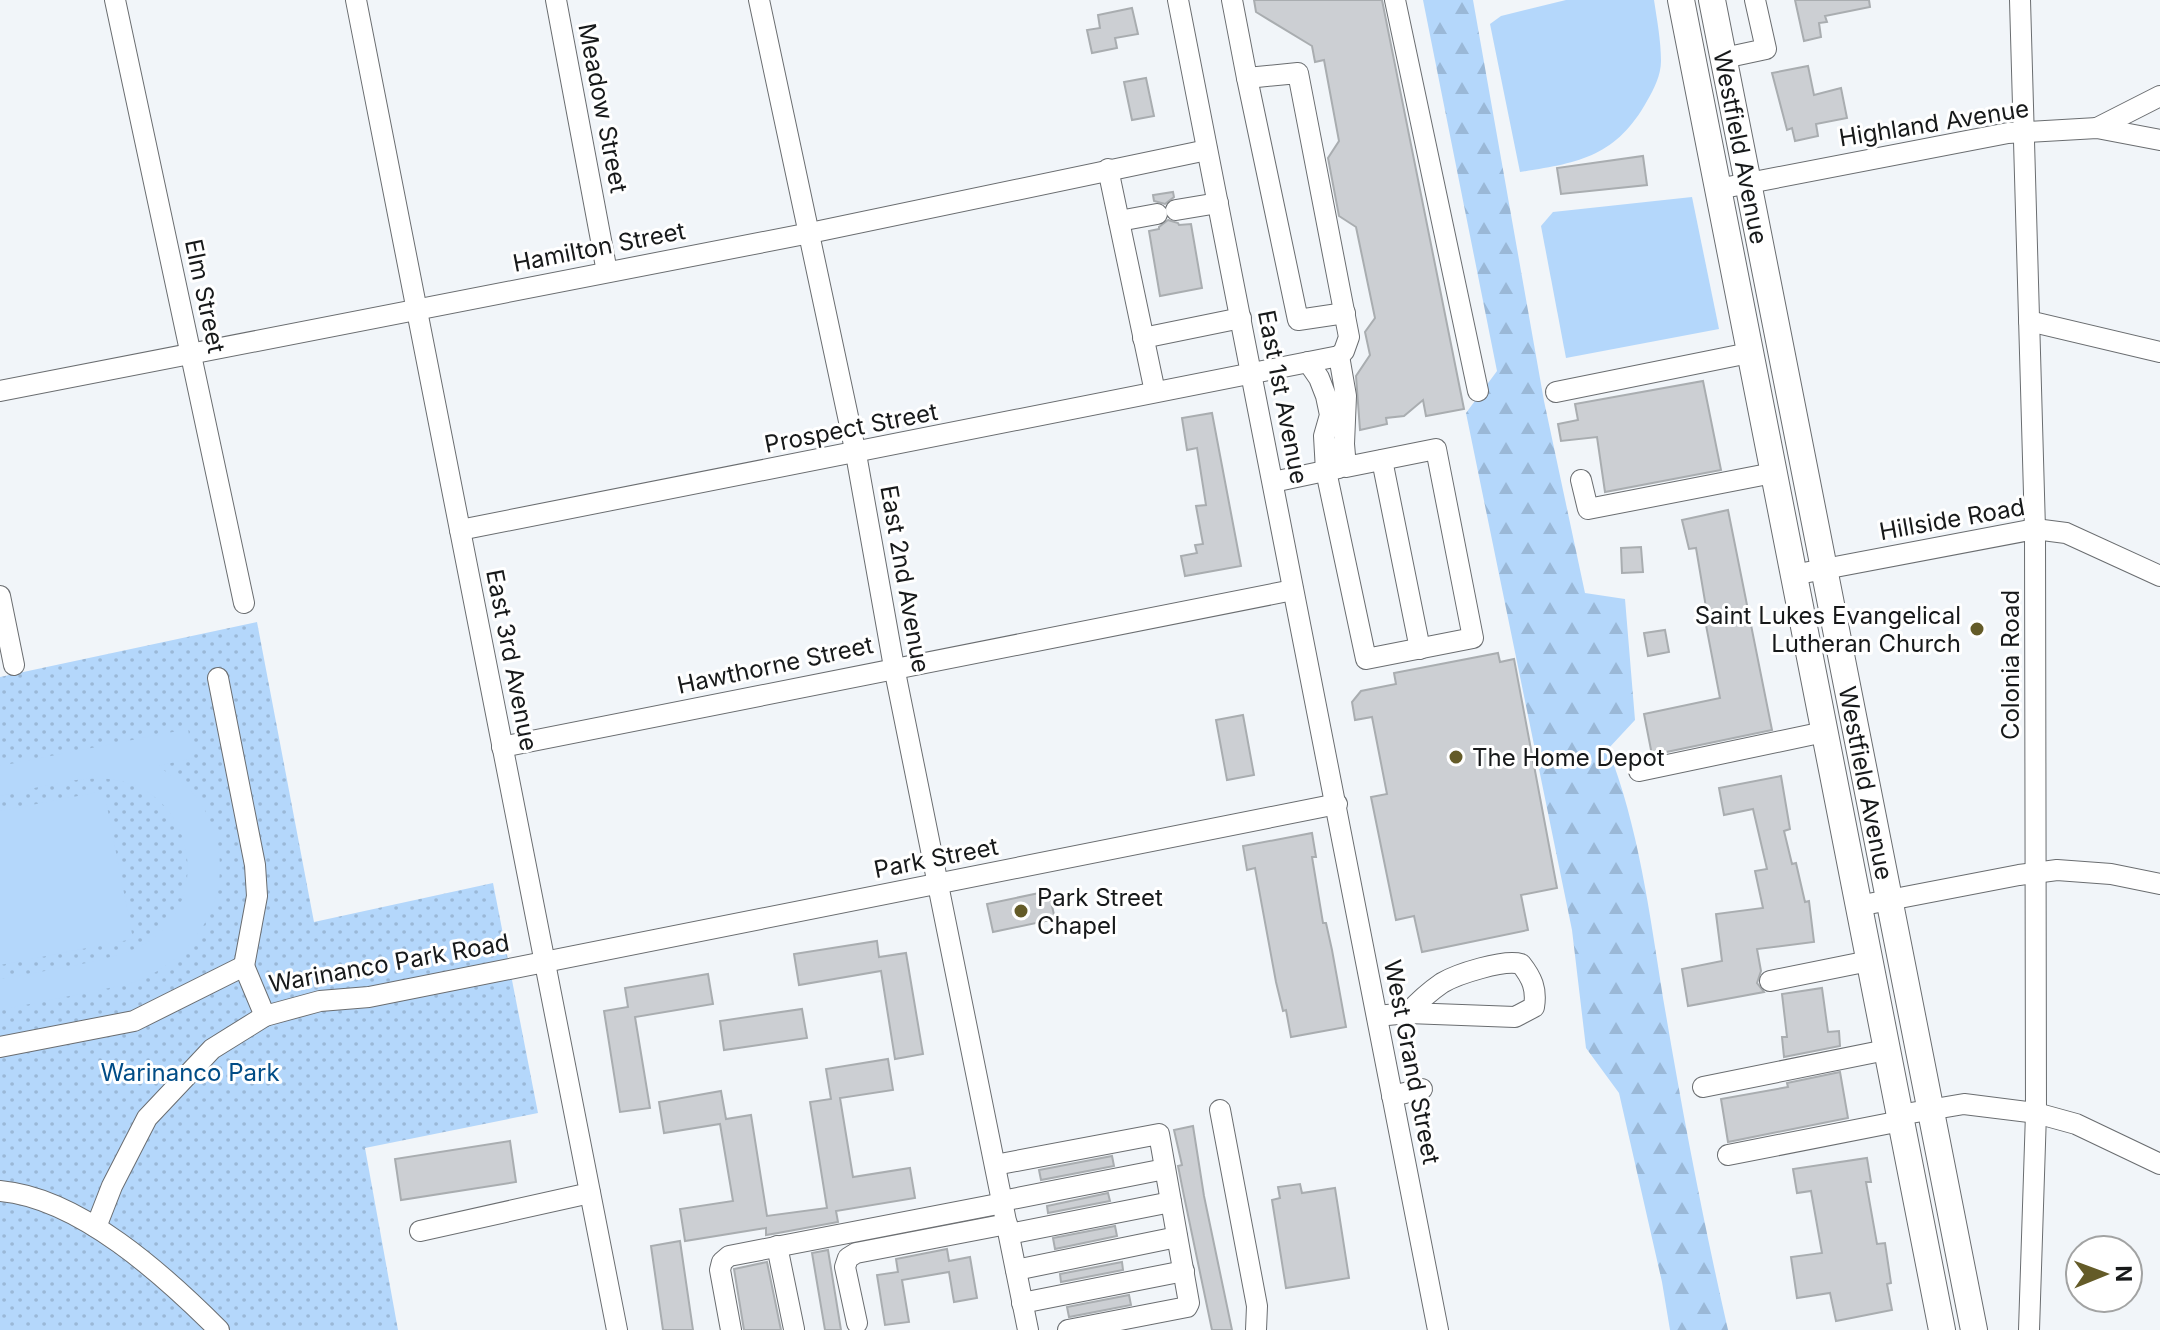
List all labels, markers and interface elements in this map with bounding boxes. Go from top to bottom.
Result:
street label: Meadow Street [572,21,634,195]
street label: Westfield Avenue [1708,48,1774,246]
street label: Highland Avenue [1837,94,2031,152]
street label: Hamilton Street [510,216,688,278]
street label: Elm Street [179,236,231,356]
street label: East 1st Avenue [1252,308,1314,486]
street label: Prospect Street [762,397,940,459]
street label: East 2nd Avenue [874,483,936,675]
street label: Hillside Road [1877,492,2027,546]
street label: East 3rd Avenue [480,567,544,753]
street label: Colonia Road [1996,590,2025,740]
place label: Saint Lukes Evangelical Lutheran Church [1695,601,1961,658]
marker: Saint Lukes Evangelical Lutheran Church [1968,620,1986,638]
street label: Hawthorne Street [674,630,876,700]
street label: Westfield Avenue [1833,684,1899,882]
place label: The Home Depot [1472,743,1665,772]
marker: The Home Depot [1447,748,1465,766]
street label: Park Street [871,832,1001,884]
place label: Park Street Chapel [1037,883,1163,940]
marker: Park Street Chapel [1012,902,1030,920]
street label: Warinanco Park Road [266,928,512,998]
street label: West Grand Street [1378,957,1446,1167]
park label: Warinanco Park [100,1058,280,1087]
north arrow [2064,1234,2144,1314]
text: N [2111,1265,2137,1282]

